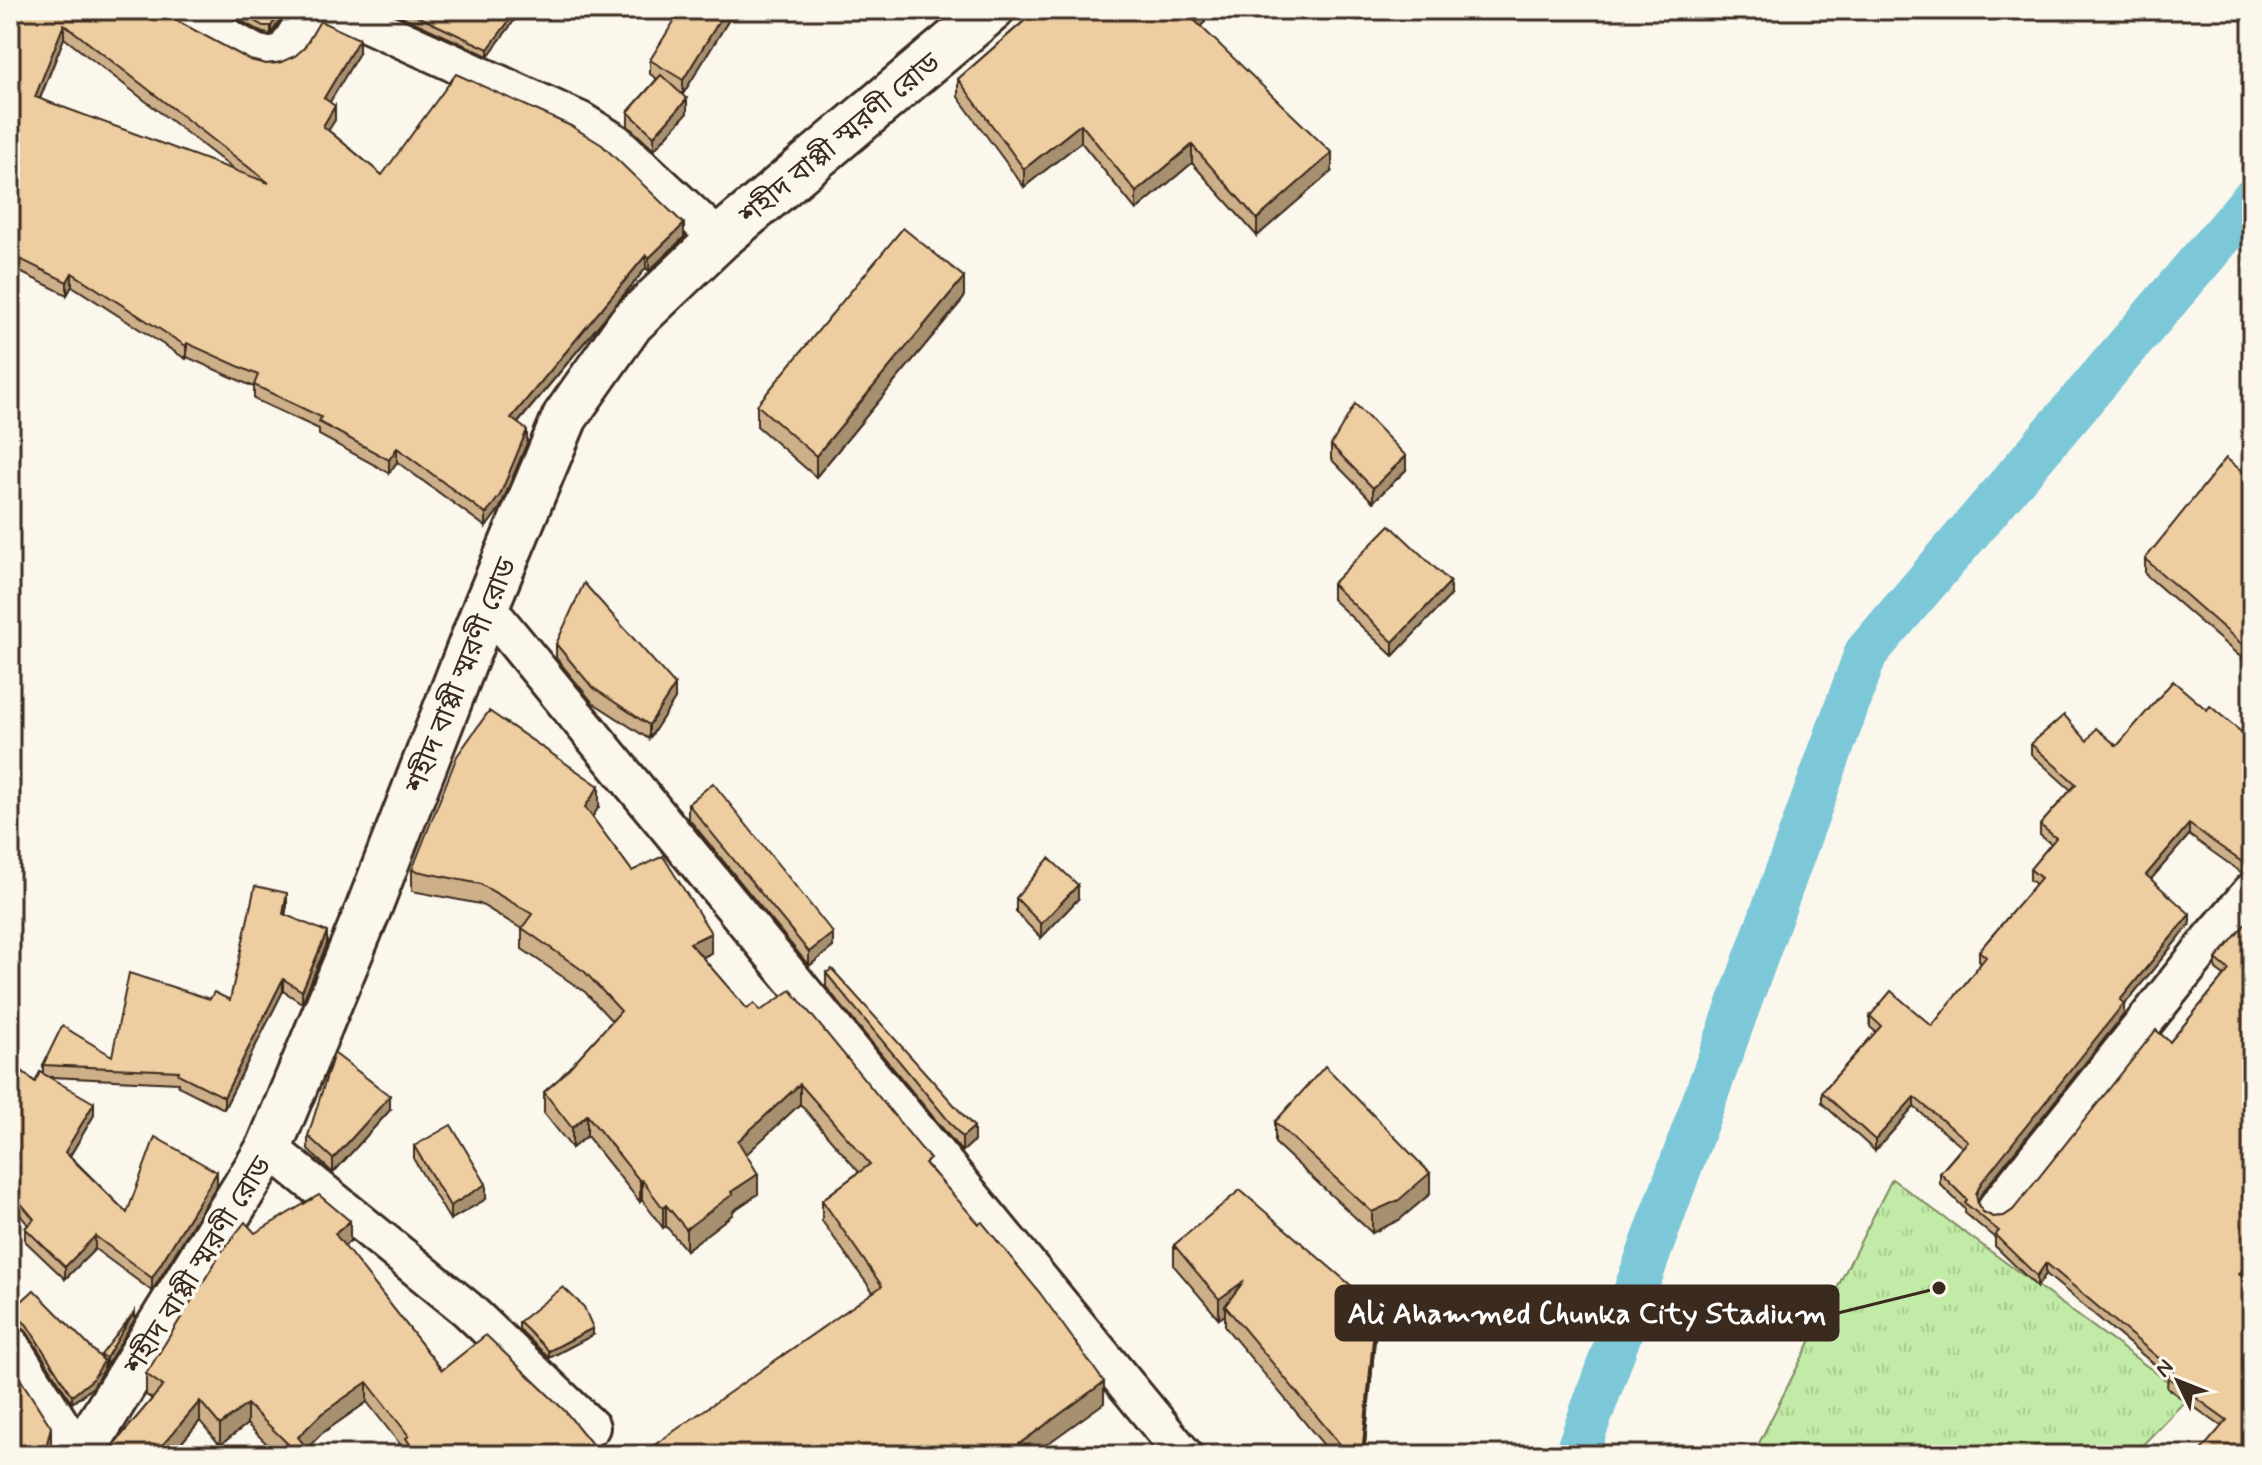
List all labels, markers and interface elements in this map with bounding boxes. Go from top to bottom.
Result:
street label: শহীদ বাপ্পী স্মরণী রোড [732,44,949,235]
street label: শহীদ বাপ্পী স্মরণী রোড [398,552,527,800]
street label: শহীদ বাপ্পী স্মরণী রোড [116,1149,282,1383]
callout: Ali Ahammed Chunka City Stadium [1336,1286,1838,1340]
text: Ali Ahammed Chunka City Stadium [1348,1295,1826,1334]
north arrow [2138,1341,2218,1421]
text: N [2150,1354,2180,1384]

